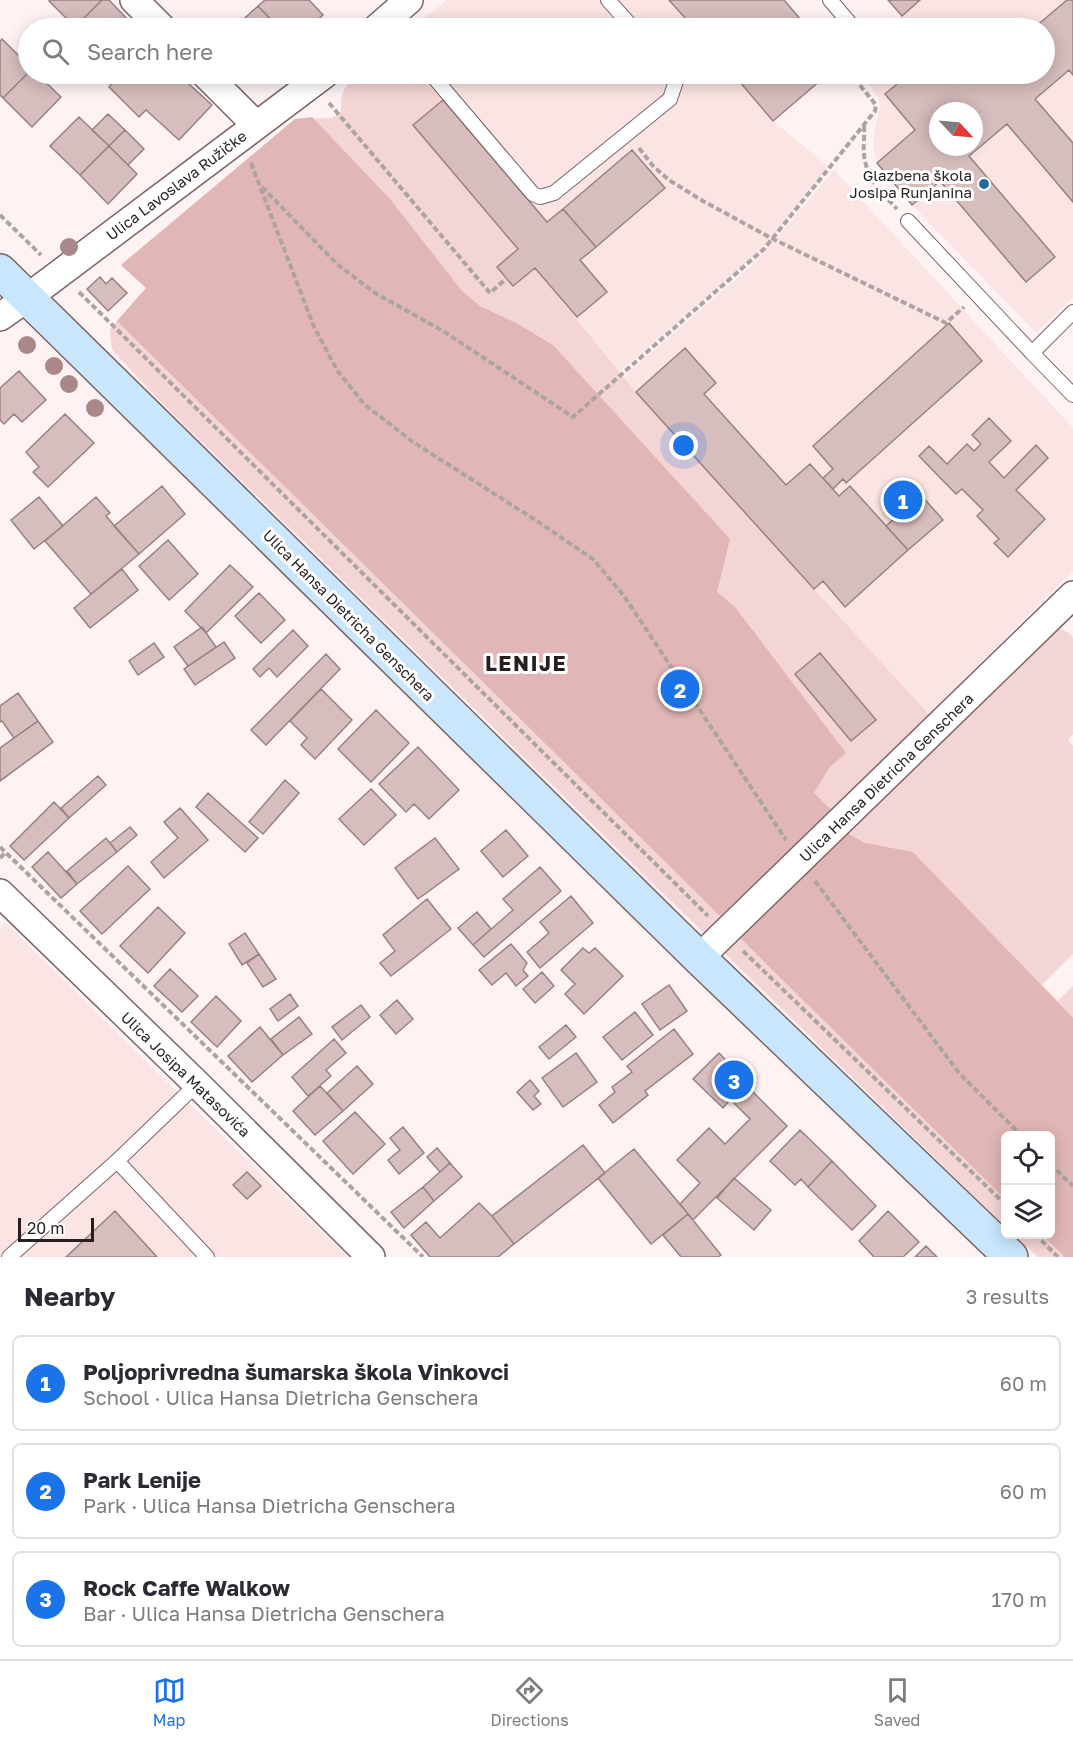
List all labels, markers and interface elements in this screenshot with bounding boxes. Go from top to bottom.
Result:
search box [18,18,1055,84]
icon: search [39,35,72,68]
text: Search here [87,38,213,65]
north arrow [929,102,983,156]
street label: Ulica Lavoslava Ružičke [102,126,250,244]
place label: Glazbena škola Josipa Runjanina [850,166,972,201]
marker: Glazbena škola Josipa Runjanina [977,177,991,191]
your location [669,431,698,460]
pin: 1 [884,478,922,522]
street label: Ulica Hansa Dietricha Genschera [260,526,438,704]
district label: LENIJE [485,650,567,676]
pin: 2 [660,666,700,712]
street label: Ulica Hansa Dietricha Genschera [795,689,977,865]
street label: Ulica Josipa Matasovića [118,1008,254,1140]
pin: 3 [714,1058,754,1102]
map controls [1001,1131,1055,1239]
button: locate [1001,1131,1055,1185]
button: layers [1001,1185,1055,1239]
scale bar [18,1215,94,1242]
text: 20 m [27,1218,64,1238]
text: Nearby [24,1281,115,1312]
text: 3 results [966,1284,1049,1308]
text: Poljoprivredna šumarska škola Vinkovci [83,1358,509,1385]
text: 1 [40,1371,51,1395]
text: 60 m [1000,1371,1047,1395]
text: School · Ulica Hansa Dietricha Genschera [83,1385,479,1409]
text: Park Lenije [83,1466,201,1493]
text: 2 [39,1479,52,1503]
text: 60 m [1000,1479,1047,1503]
text: Park · Ulica Hansa Dietricha Genschera [83,1493,455,1517]
text: Rock Caffe Walkow [83,1574,290,1601]
text: 3 [39,1587,52,1611]
text: 170 m [992,1587,1047,1611]
text: Bar · Ulica Hansa Dietricha Genschera [83,1601,445,1625]
tab: Map [153,1674,186,1730]
tab: Directions [491,1674,569,1730]
tab: Saved [874,1674,920,1730]

